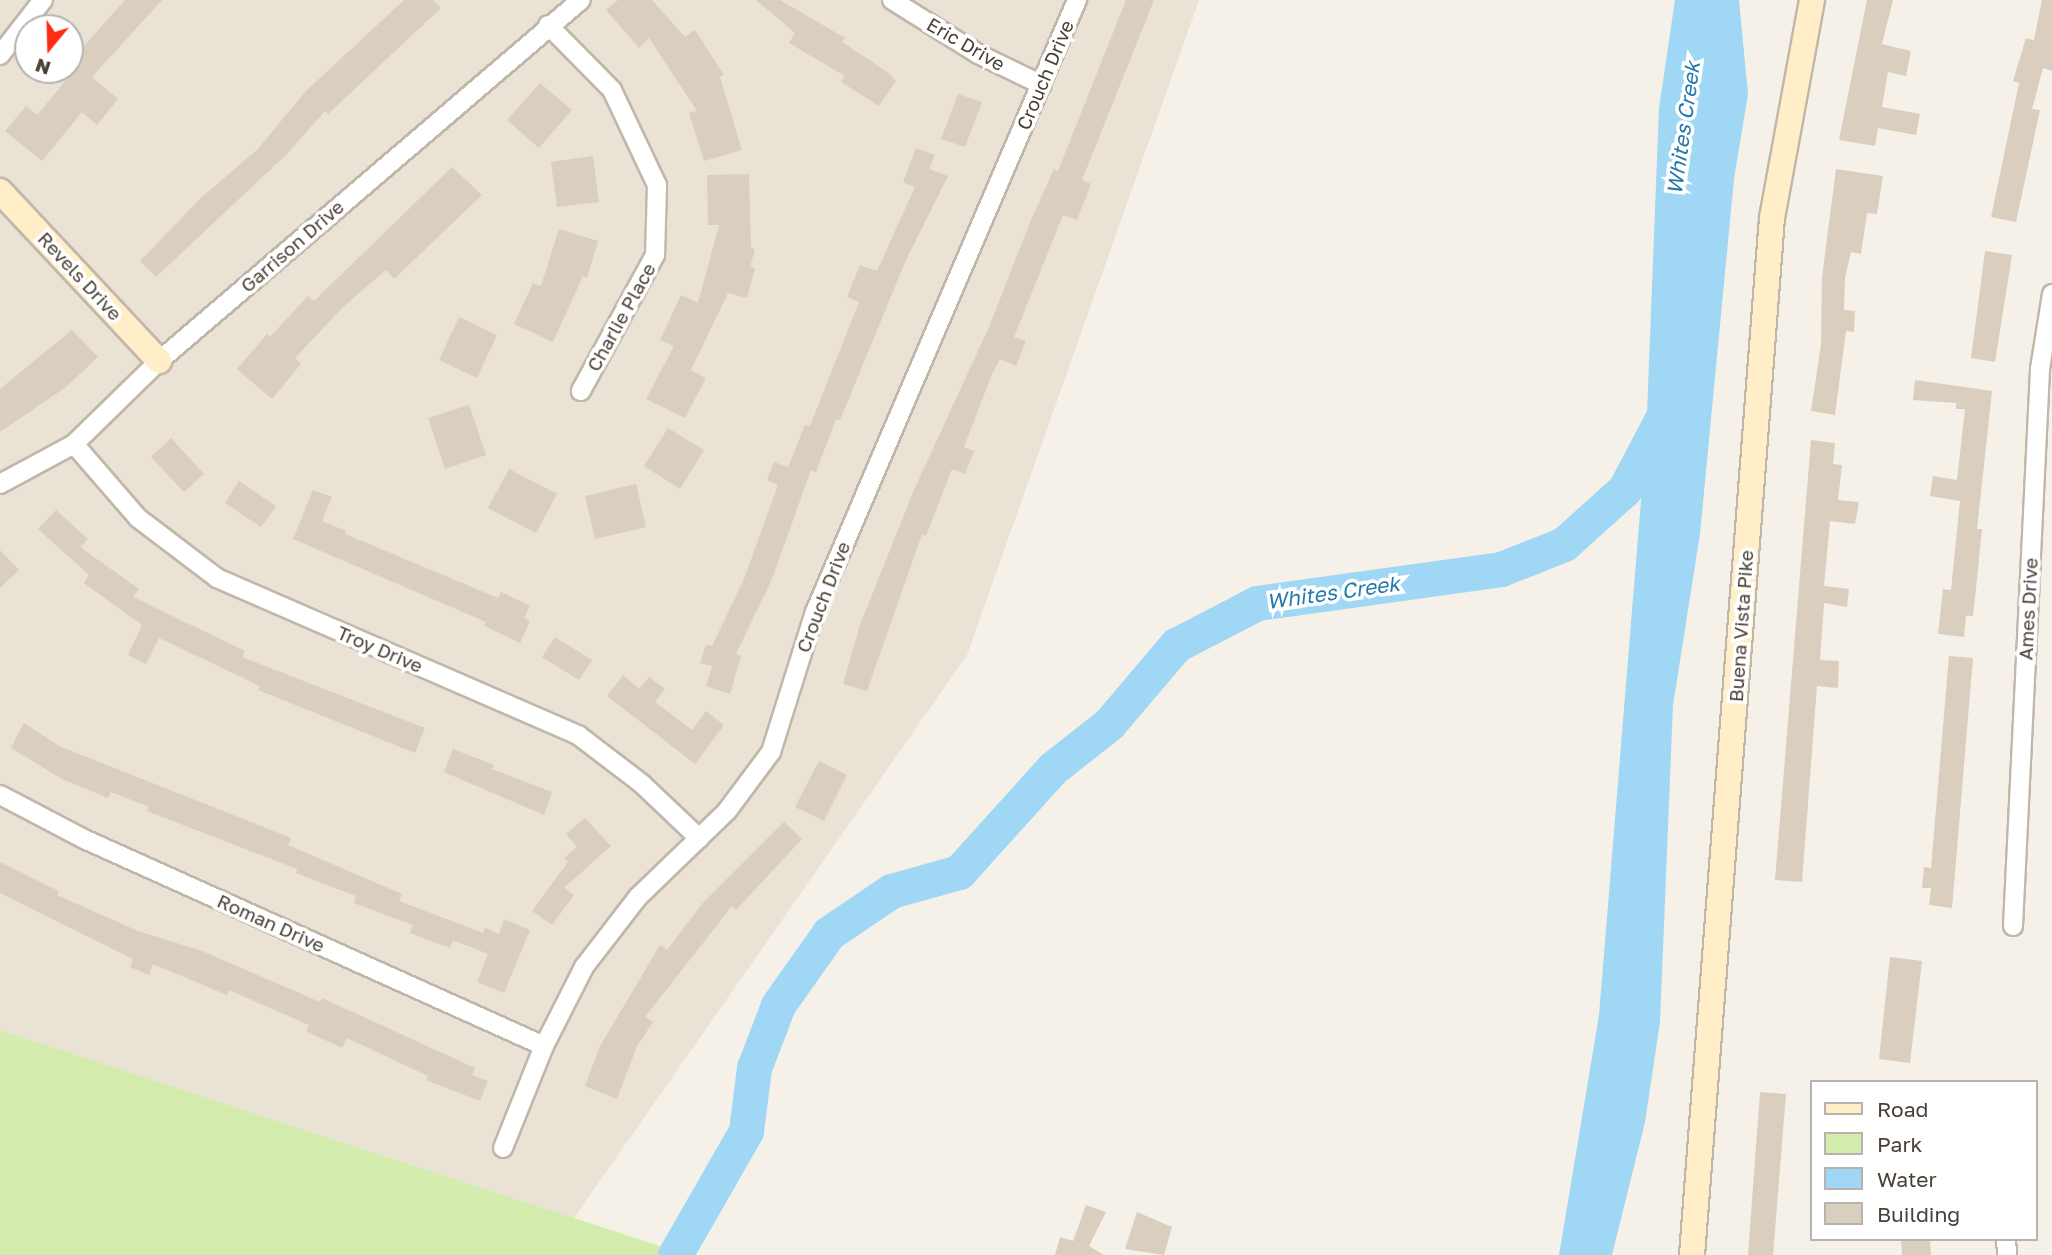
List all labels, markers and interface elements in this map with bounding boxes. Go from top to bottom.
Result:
street label: Eric Drive [923,13,1009,75]
north arrow [14,14,84,84]
street label: Crouch Drive [1012,17,1078,133]
text: N [32,54,53,81]
water label: Whites Creek [1661,60,1705,196]
street label: Garrison Drive [236,195,348,297]
street label: Revels Drive [33,227,127,325]
street label: Charlie Place [582,259,660,375]
street label: Crouch Drive [791,538,855,656]
street label: Buena Vista Pike [1724,549,1758,703]
street label: Ames Drive [2014,557,2042,661]
water label: Whites Creek [1265,570,1401,614]
street label: Troy Drive [334,621,426,677]
street label: Roman Drive [214,889,328,957]
legend [1811,1080,2038,1241]
text: Road [1877,1096,1928,1122]
text: Park [1877,1131,1922,1157]
text: Water [1877,1166,1937,1192]
text: Building [1877,1201,1960,1227]

